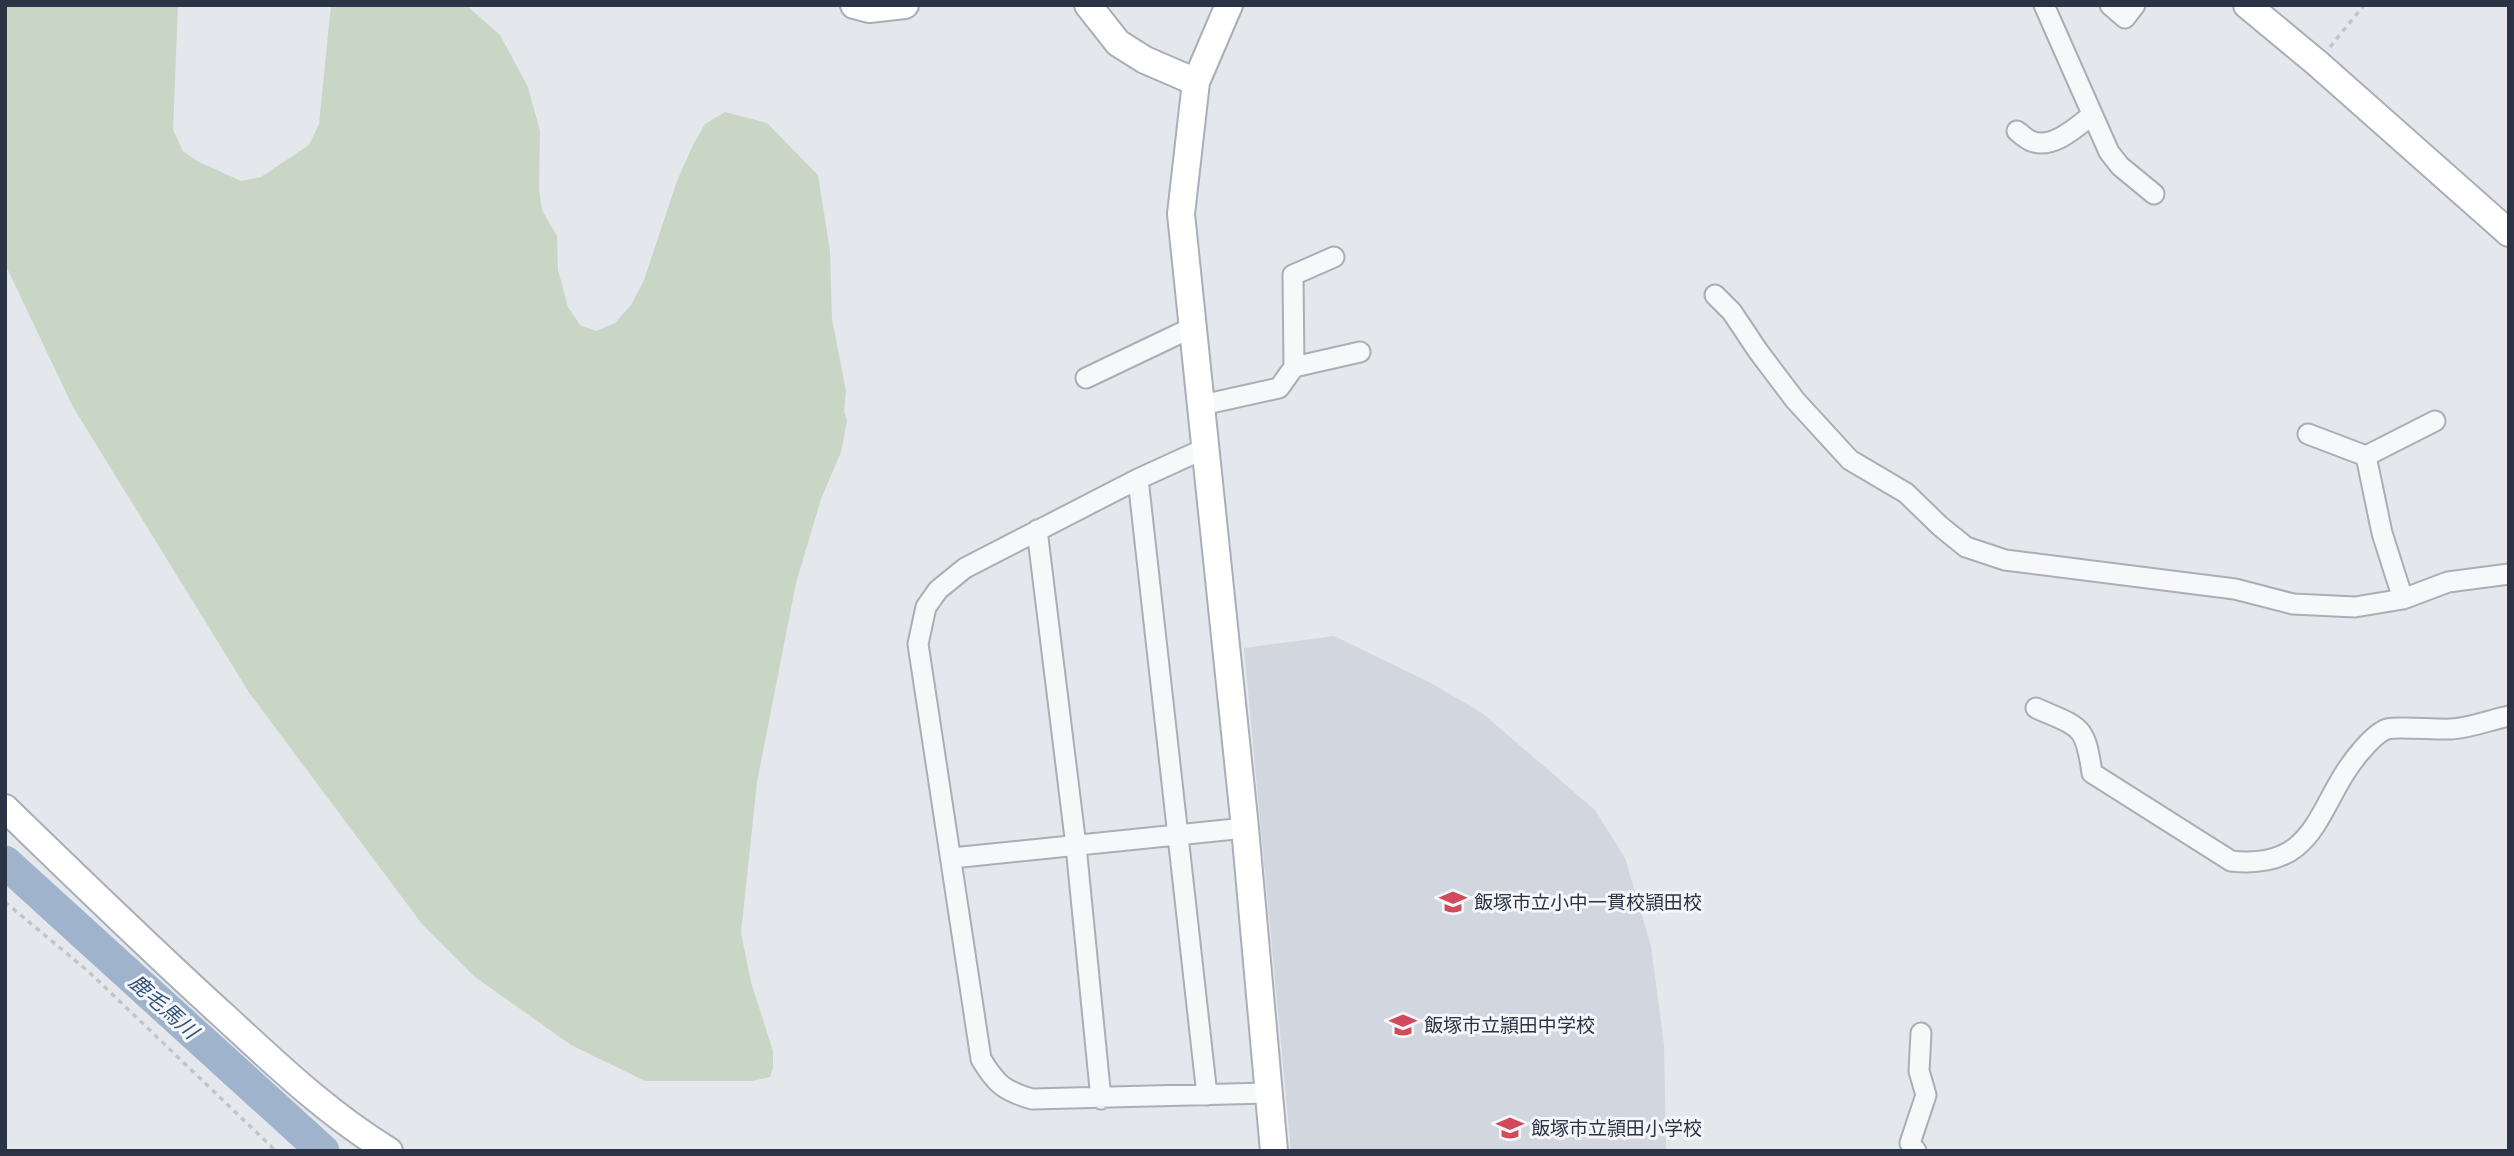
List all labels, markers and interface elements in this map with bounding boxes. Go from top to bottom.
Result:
school or university icon: 飯塚市立小中一貫校頴田校 [1438,887,1468,917]
place label: 飯塚市立小中一貫校頴田校 [1474,889,1702,915]
water label: 鹿毛馬川 [123,967,206,1046]
school or university icon: 飯塚市立頴田中学校 [1388,1010,1418,1040]
place label: 飯塚市立頴田中学校 [1424,1012,1595,1038]
school or university icon: 飯塚市立頴田小学校 [1495,1113,1525,1143]
place label: 飯塚市立頴田小学校 [1531,1115,1702,1141]

